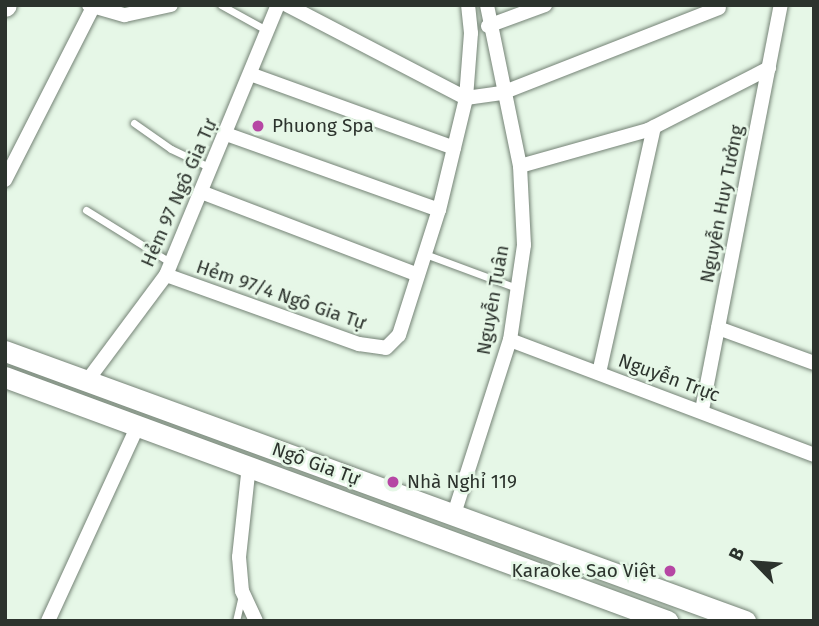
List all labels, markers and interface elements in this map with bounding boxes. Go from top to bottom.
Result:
street label: Hẻm 97 Ngô Gia Tự [136,115,222,271]
place label: Phuong Spa [272,115,374,137]
marker: Phuong Spa [250,118,266,134]
street label: Nguyễn Huy Tưởng [696,123,748,285]
street label: Nguyễn Tuân [472,243,514,357]
street label: Hẻm 97/4 Ngô Gia Tự [193,255,369,335]
street label: Nguyễn Trực [615,349,723,407]
street label: Ngô Gia Tự [269,438,363,490]
place label: Nhà Nghỉ 119 [407,471,517,493]
marker: Nhà Nghỉ 119 [385,474,401,490]
north arrow [721,528,791,598]
text: B [724,544,749,564]
place label: Karaoke Sao Việt [512,560,656,582]
marker: Karaoke Sao Việt [662,563,678,579]

